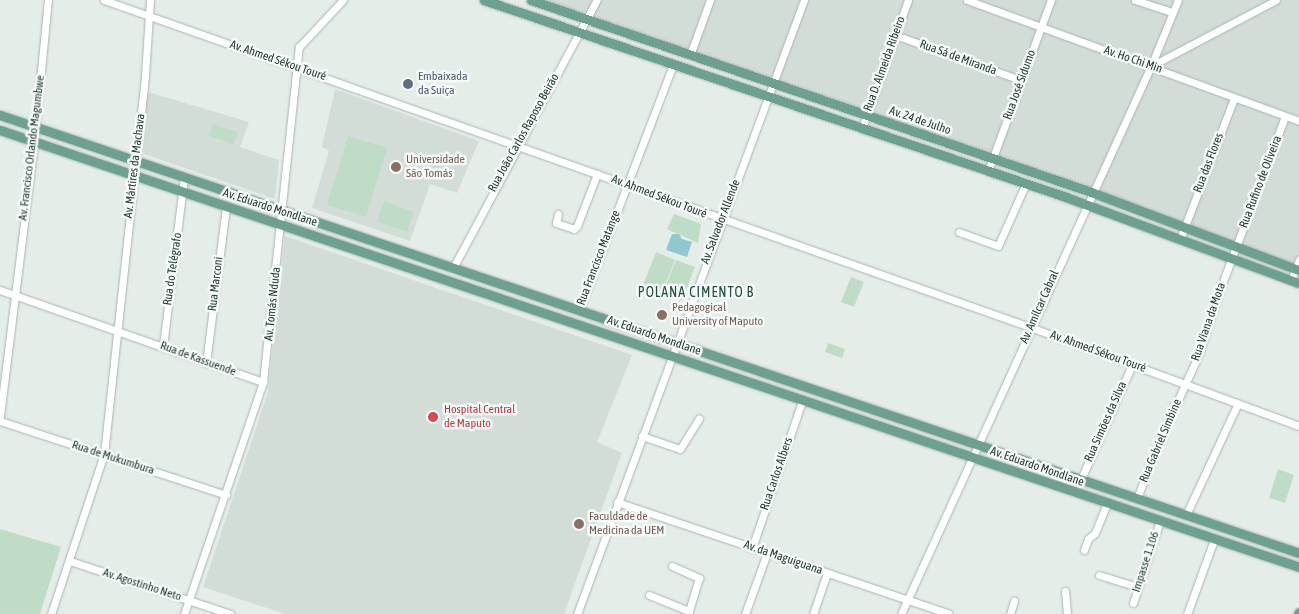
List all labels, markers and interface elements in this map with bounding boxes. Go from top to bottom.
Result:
street label: Rua D. Almeida Ribeiro [861,15,909,113]
street label: Rua Sá de Miranda [918,37,998,79]
street label: Av. Ahmed Sékou Touré [228,38,328,84]
street label: Av. Ho Chi Min [1102,43,1164,77]
street label: Rua José Sidumo [1001,48,1039,122]
place label: Embaixada da Suiça [418,70,467,98]
street label: Rua João Carlos Raposo Beirão [485,71,563,195]
street label: Av. Francisco Orlando Magumbwe [16,75,48,221]
marker: Embaixada da Suiça [402,78,414,90]
street label: Av. 24 de Julho [887,104,953,138]
street label: Av. Mártires da Machava [121,113,149,219]
street label: Rua das Flores [1191,131,1227,195]
street label: Rua Rufino de Oliveira [1237,134,1285,230]
place label: Universidade São Tomás [406,153,465,181]
marker: Universidade São Tomás [390,161,402,173]
street label: Av. Ahmed Sékou Touré [609,172,709,222]
street label: Av. Salvador Allende [698,178,744,266]
street label: Av. Eduardo Mondlane [221,186,319,230]
street label: Rua Francisco Matange [574,209,624,307]
street label: Rua do Telégrafo [161,232,185,306]
street label: Rua Marconi [206,256,226,312]
street label: Av. Tomás Nduda [262,266,284,342]
street label: Av. Amílcar Cabral [1017,268,1063,346]
street label: Rua Viana da Mota [1189,281,1229,363]
district label: POLANA CIMENTO B [636,284,756,300]
place label: Pedagogical University of Maputo [672,301,763,329]
marker: Pedagogical University of Maputo [656,309,668,321]
street label: Av. Eduardo Mondlane [605,313,703,359]
street label: Av. Ahmed Sékou Touré [1048,328,1148,376]
street label: Rua de Kassuende [158,339,238,379]
street label: Rua Simões da Silva [1082,380,1130,464]
street label: Rua Gabriel Simbine [1137,397,1185,485]
place label: Hospital Central de Maputo [444,403,515,431]
marker: Hospital Central de Maputo [426,410,440,424]
street label: Rua Carlos Albers [758,436,796,512]
street label: Rua de Mukumbura [70,438,156,478]
street label: Av. Eduardo Mondlane [988,444,1086,490]
place label: Faculdade de Medicina da UEM [589,510,664,538]
marker: Faculdade de Medicina da UEM [573,518,585,530]
street label: Impasse 1.106 [1129,530,1163,594]
street label: Av. da Maguiguana [742,538,824,578]
street label: Av. Agostinho Neto [101,566,183,604]

